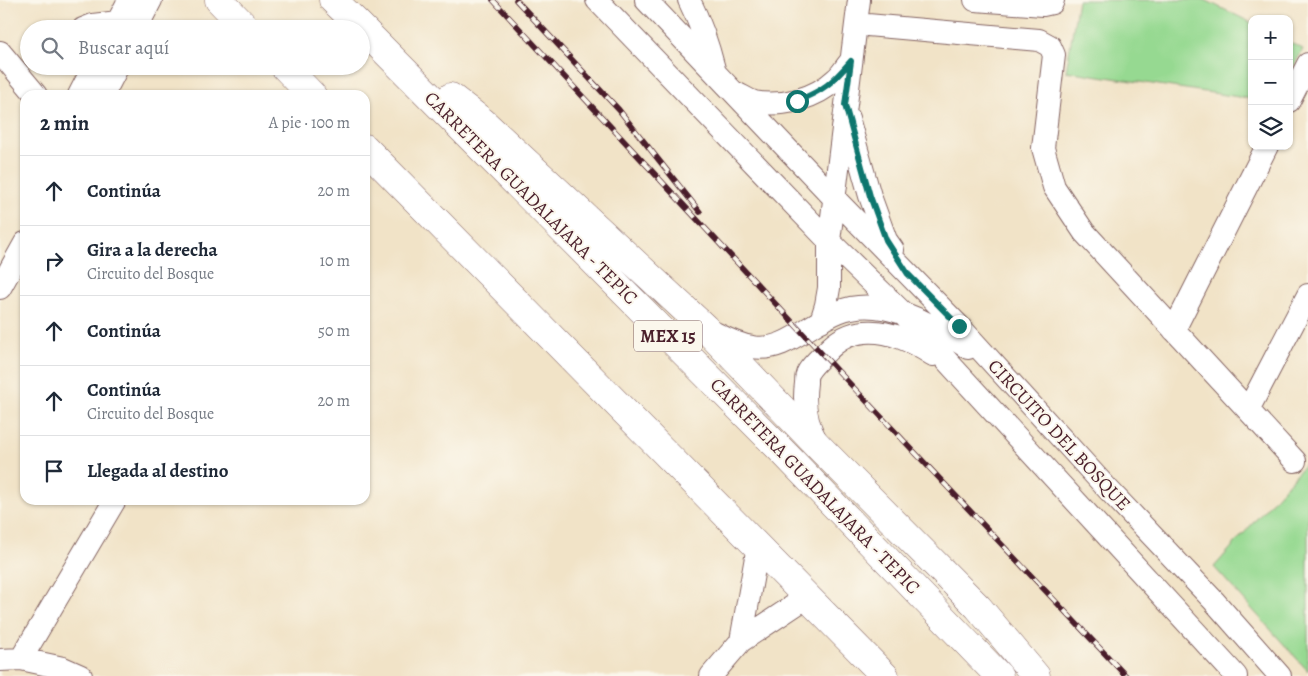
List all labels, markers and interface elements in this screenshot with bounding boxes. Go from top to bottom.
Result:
map controls [1248,15,1293,150]
button: + [1248,15,1293,60]
search box [20,20,370,75]
icon: search [38,34,66,62]
text: Buscar aquí [78,35,169,61]
button: − [1248,60,1293,105]
street label: CARRETERA GUADALAJARA - TEPIC [419,86,643,310]
route start [786,90,809,113]
button: layers [1248,105,1293,150]
text: 2 min [40,109,89,137]
text: A pie · 100 m [269,112,350,134]
icon: ahead [40,177,68,205]
text: Continúa [87,178,161,204]
text: 20 m [317,180,350,202]
text: Gira a la derecha [87,237,218,263]
icon: right [40,247,68,275]
text: 10 m [320,250,350,272]
text: Circuito del Bosque [87,263,214,285]
route end [948,315,971,338]
icon: ahead [40,317,68,345]
text: Continúa [87,318,161,344]
text: 50 m [318,320,350,342]
road number: MEX 15 [634,321,702,352]
street label: CIRCUITO DEL BOSQUE [982,354,1136,516]
street label: CARRETERA GUADALAJARA - TEPIC [704,372,926,600]
text: Continúa [87,377,161,403]
icon: ahead [40,387,68,415]
text: 20 m [317,390,350,412]
text: Circuito del Bosque [87,403,214,425]
icon: arrive [40,457,68,485]
text: Llegada al destino [87,458,229,484]

